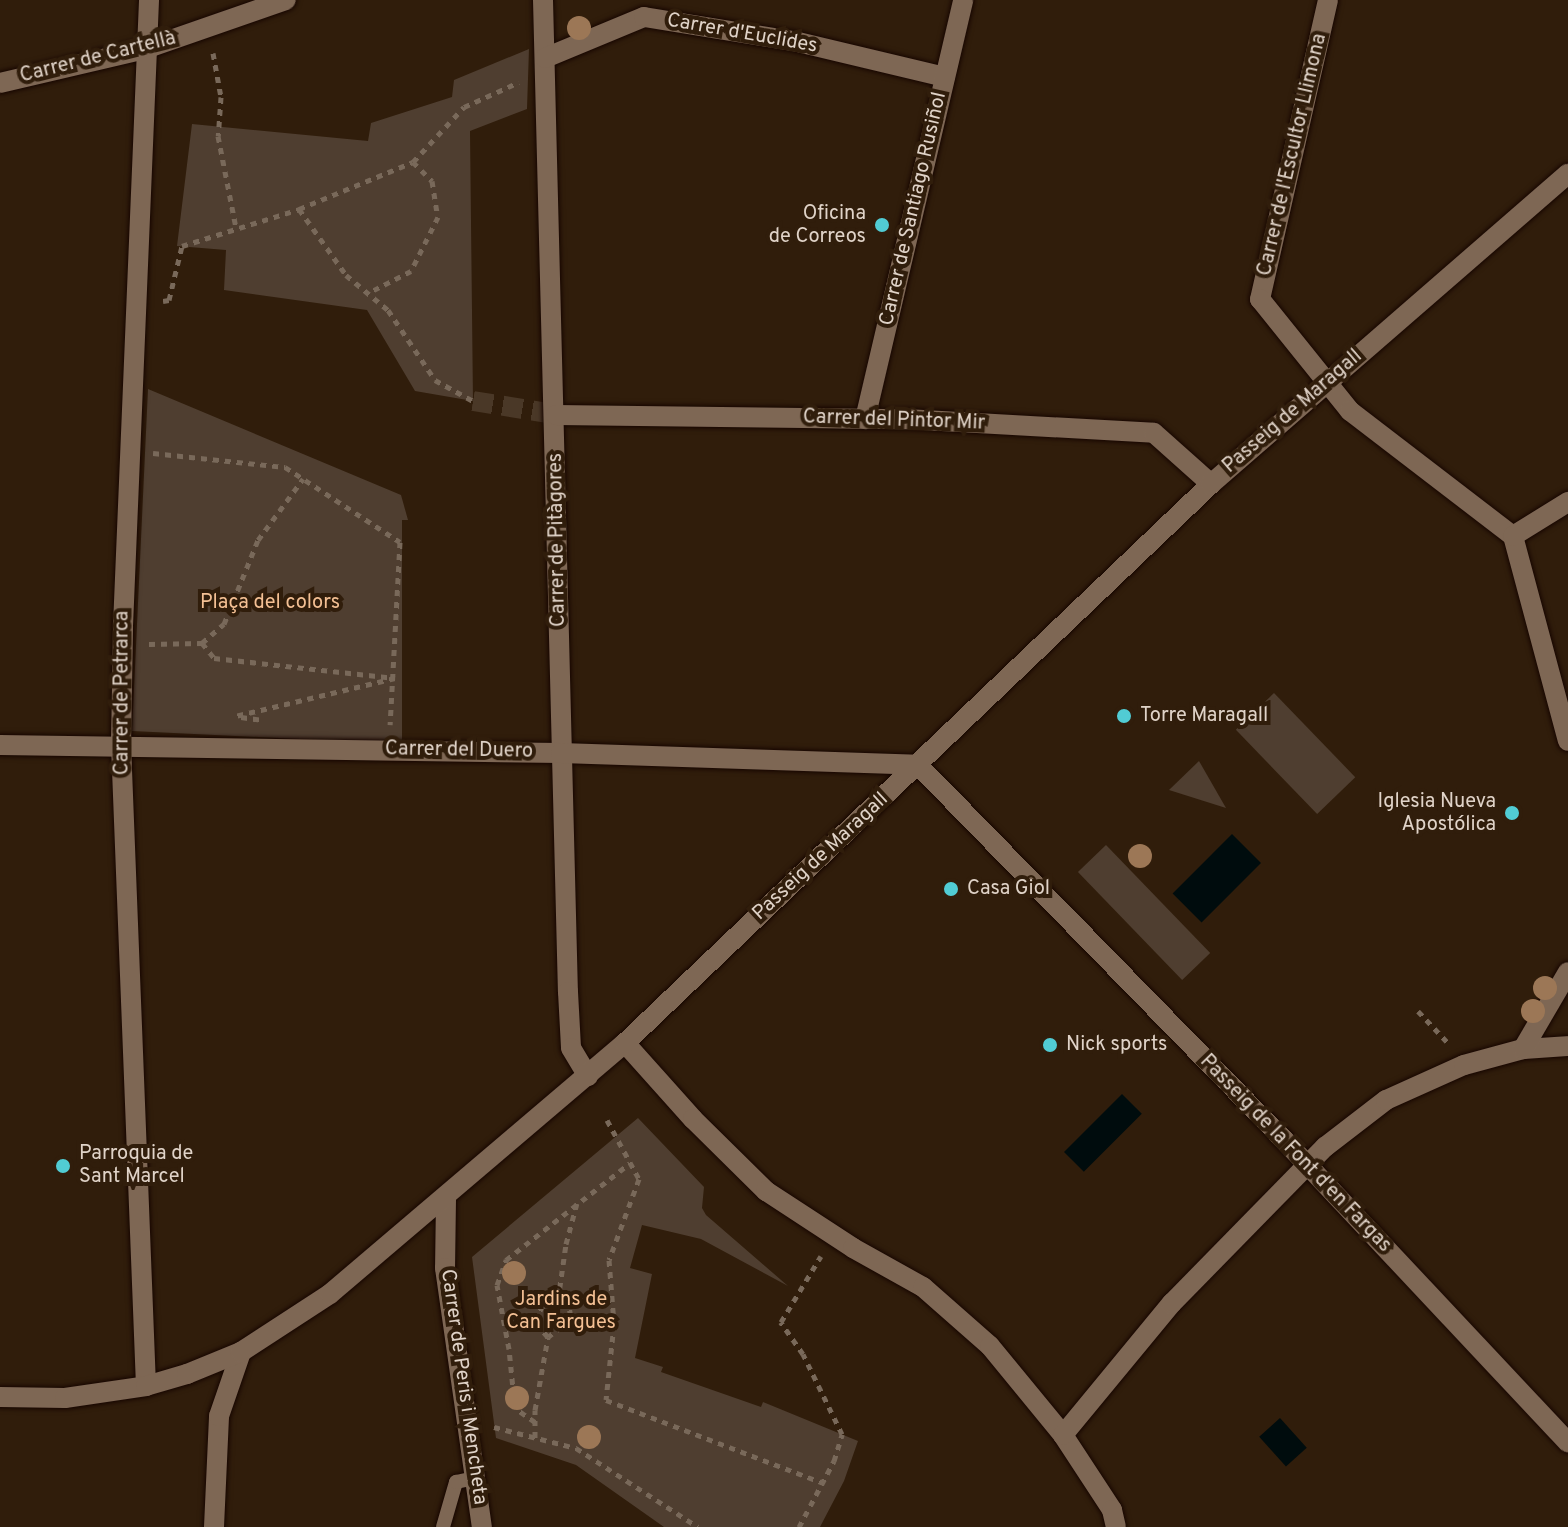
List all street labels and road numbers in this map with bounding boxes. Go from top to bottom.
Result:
street label: Carrer d'Euclides [665,9,819,59]
street label: Carrer de Cartellà [18,27,178,89]
street label: Carrer de l'Escultor Llimona [1253,31,1333,279]
street label: Carrer de Santiago Rusiñol [875,90,953,328]
street label: Passeig de Maragall [1218,345,1368,479]
street label: Carrer del Pintor Mir [802,406,986,436]
street label: Carrer de Pitàgores [544,453,572,627]
street label: Carrer de Petrarca [111,611,135,775]
street label: Carrer del Duero [385,738,533,764]
street label: Passeig de Maragall [748,788,894,926]
street label: Passeig de la Font d'en Fargas [1194,1050,1396,1258]
street label: Carrer de Peris i Mencheta [435,1268,491,1506]

